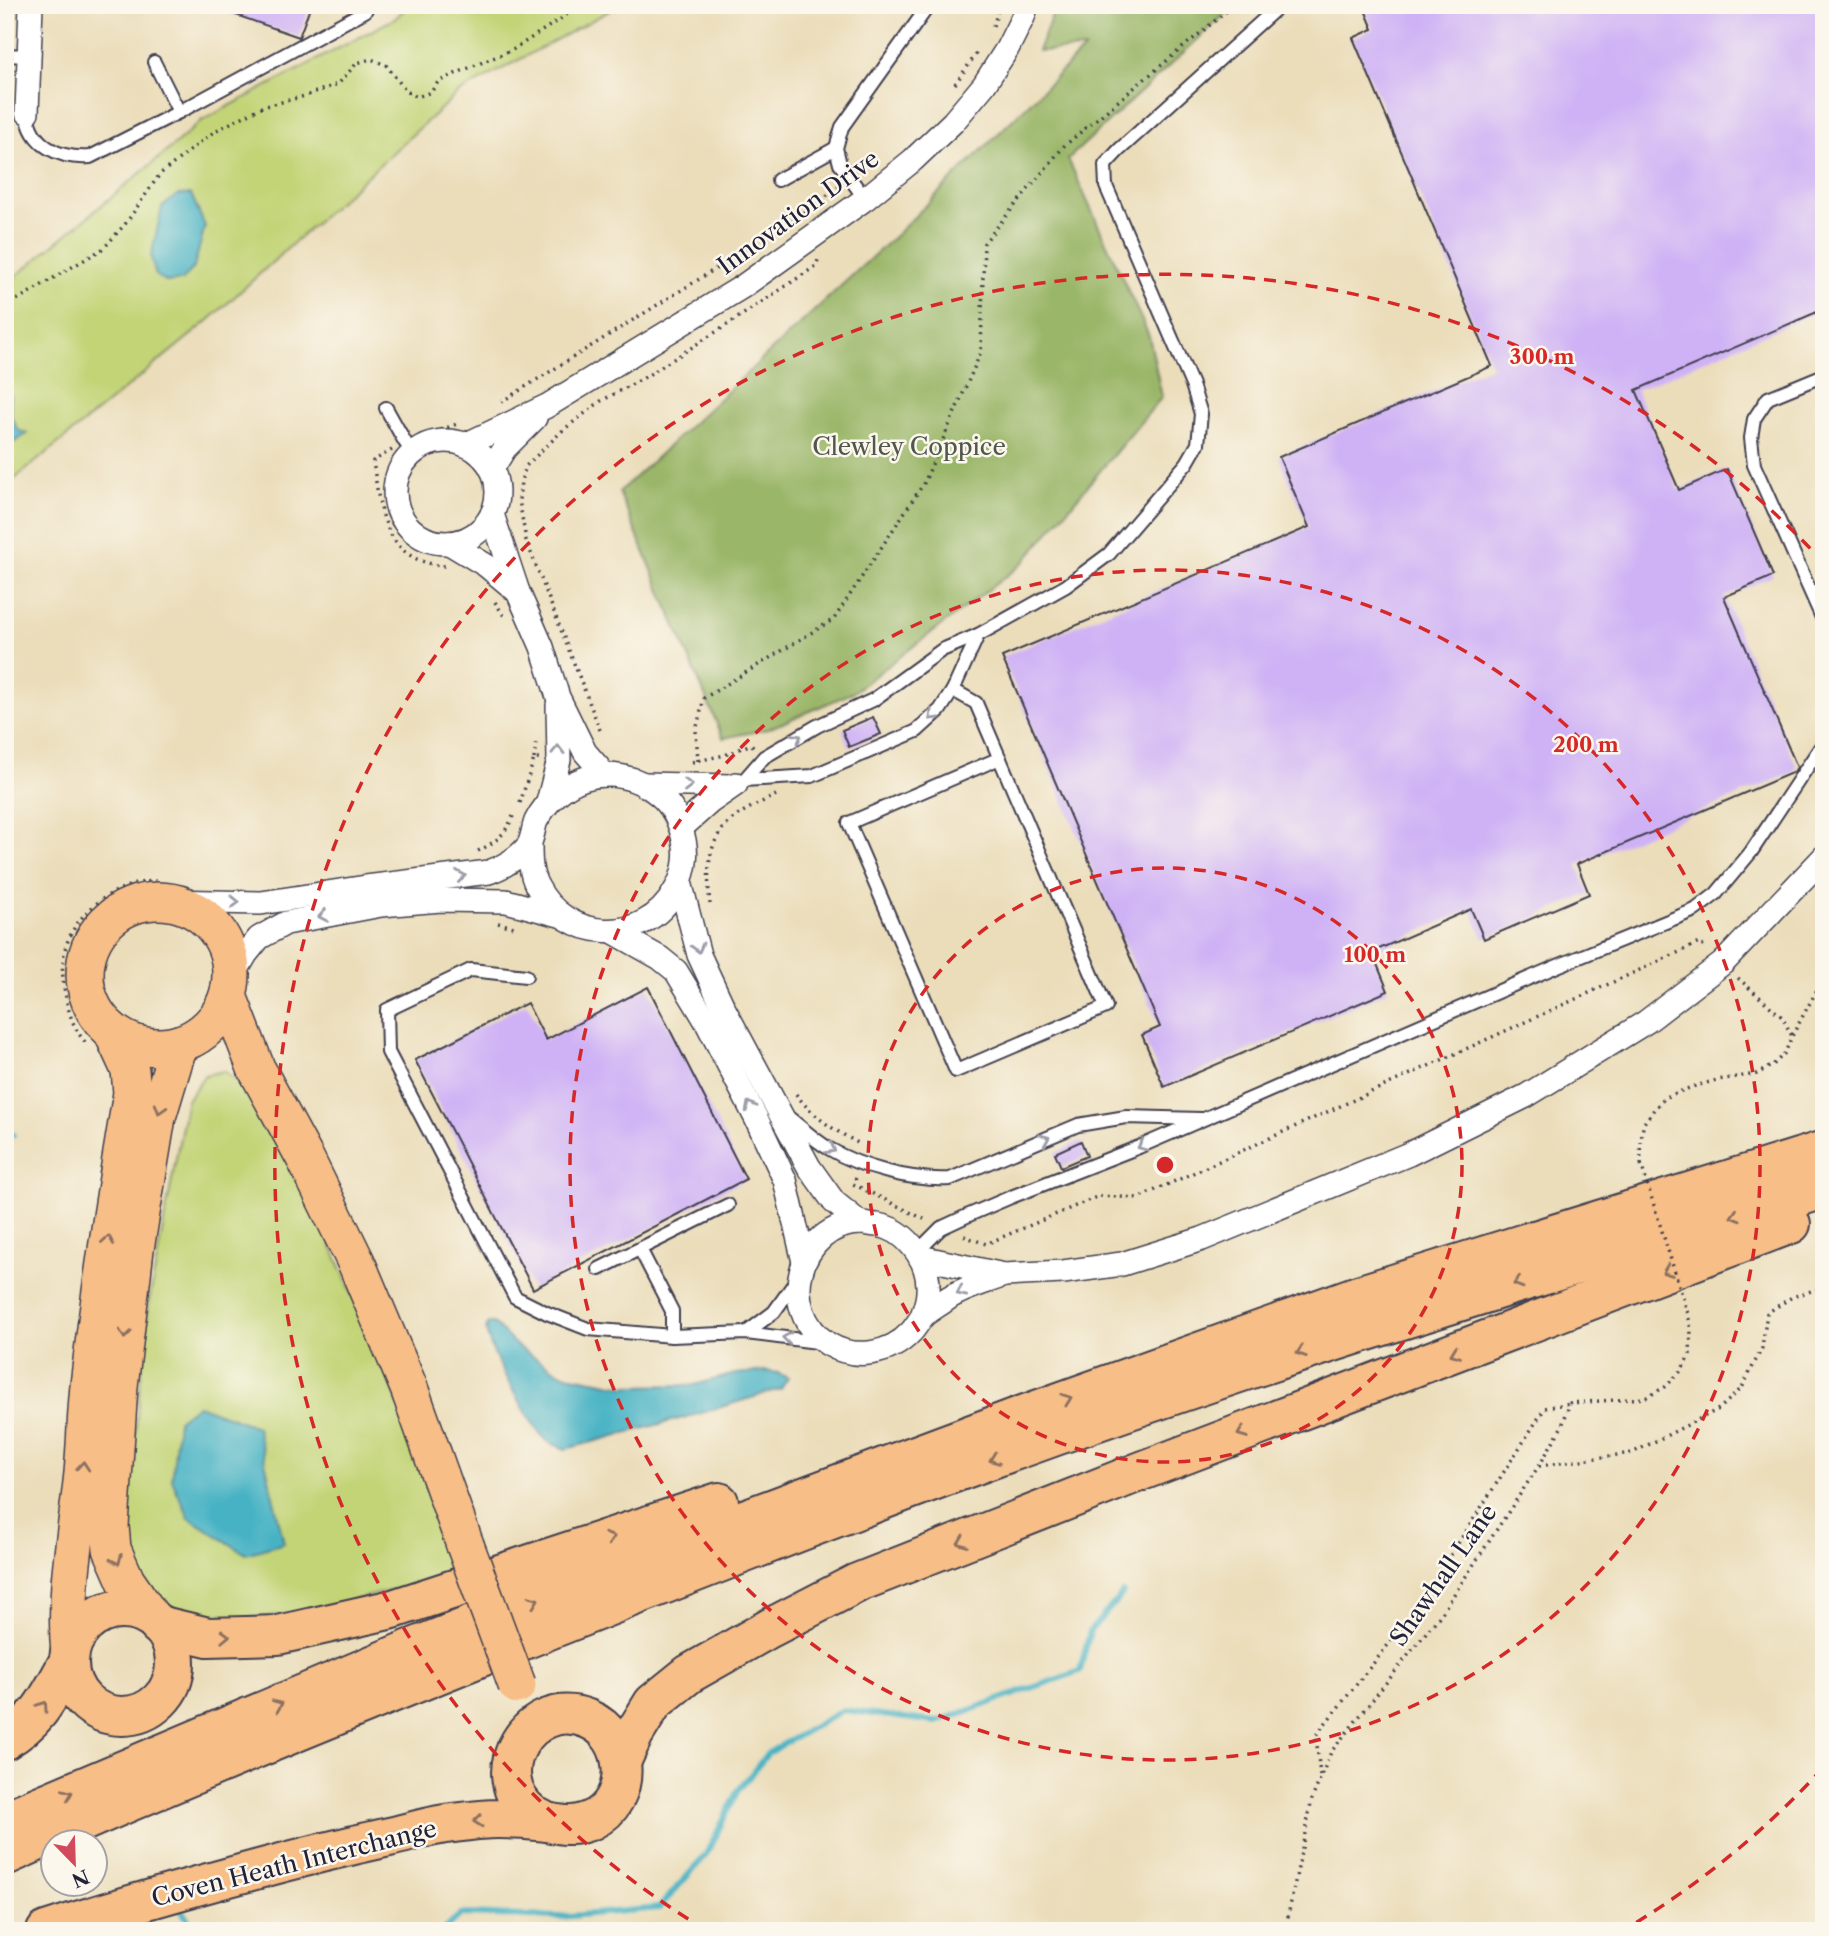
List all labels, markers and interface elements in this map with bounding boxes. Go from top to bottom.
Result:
street label: Innovation Drive [712,144,884,280]
text: 300 m [1510,344,1574,369]
park label: Clewley Coppice [812,432,1006,461]
one-way arrow [928,707,941,720]
text: 200 m [1553,732,1619,757]
one-way arrow [790,733,802,746]
one-way arrow [550,744,566,755]
one-way arrow [683,777,694,792]
one-way arrow [455,869,467,884]
one-way arrow [230,894,241,910]
one-way arrow [317,907,329,922]
one-way arrow [689,942,704,954]
text: 100 m [1344,942,1406,967]
one-way arrow [744,1101,758,1113]
one-way arrow [154,1103,169,1115]
one-way arrow [1038,1133,1050,1147]
one-way arrow [1136,1138,1149,1152]
one-way arrow [824,1141,837,1154]
centre of rings [1153,1153,1177,1177]
one-way arrow [1729,1208,1742,1222]
one-way arrow [100,1234,115,1246]
one-way arrow [1662,1262,1674,1276]
one-way arrow [1512,1275,1524,1290]
one-way arrow [956,1284,969,1298]
one-way arrow [117,1328,132,1340]
one-way arrow [781,1331,793,1346]
one-way arrow [1296,1344,1308,1359]
one-way arrow [1450,1345,1462,1359]
one-way arrow [1061,1393,1073,1407]
one-way arrow [1237,1425,1249,1439]
one-way arrow [988,1451,1000,1465]
one-way arrow [75,1460,90,1471]
street label: Shawhall Lane [1383,1499,1503,1651]
one-way arrow [603,1532,616,1546]
one-way arrow [956,1533,968,1547]
one-way arrow [109,1553,123,1565]
one-way arrow [527,1595,539,1609]
one-way arrow [220,1629,231,1644]
one-way arrow [270,1699,283,1713]
one-way arrow [35,1701,47,1714]
one-way arrow [61,1788,73,1802]
one-way arrow [472,1813,483,1828]
street label: Coven Heath Interchange [148,1814,440,1912]
north arrow [38,1828,108,1898]
text: N [68,1864,93,1892]

